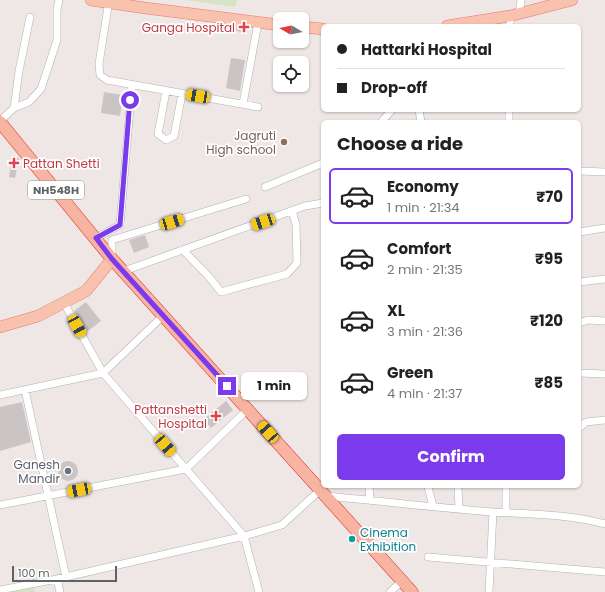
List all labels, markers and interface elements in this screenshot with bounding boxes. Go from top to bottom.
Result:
north arrow [273,12,309,48]
map controls [273,12,309,92]
place label: Ganga Hospital [142,19,235,36]
marker: Ganga Hospital [238,21,250,33]
text: Hattarki Hospital [361,39,492,60]
button: locate [273,56,309,92]
text: Drop-off [361,77,427,98]
car [185,88,211,104]
route start [121,91,139,109]
place label: Jagruti High school [206,127,276,158]
text: Choose a ride [337,131,463,156]
marker: Jagruti High school [279,137,289,147]
place label: Pattan Shetti [23,155,100,172]
marker: Pattan Shetti [8,157,20,169]
text: Economy [387,176,459,197]
icon: car [339,178,375,214]
road number: NH548H [28,181,84,199]
text: ₹70 [536,186,563,207]
text: 1 min · 21:34 [387,198,459,217]
car [250,212,276,232]
car [159,213,185,231]
text: Comfort [387,238,451,259]
icon: car [339,240,375,276]
text: ₹95 [535,248,563,269]
text: 2 min · 21:35 [387,260,463,279]
text: XL [387,300,405,321]
icon: car [339,302,375,338]
text: ₹120 [530,310,563,331]
car [66,313,88,339]
text: 3 min · 21:36 [387,322,463,341]
text: Green [387,362,433,383]
icon: car [339,364,375,400]
callout: 1 min [241,372,307,400]
text: ₹85 [535,372,563,393]
text: 1 min [257,376,291,395]
route end [218,377,236,395]
text: 4 min · 21:37 [387,384,462,403]
place label: Pattanshetti Hospital [134,401,207,432]
marker: Pattanshetti Hospital [210,410,222,422]
car [256,419,280,445]
car [153,432,177,458]
button: Confirm [337,434,565,480]
place label: Ganesh Mandir [13,456,61,487]
marker: Ganesh Mandir [63,466,73,476]
car [66,482,92,498]
place label: Cinema Exhibition [360,524,416,555]
marker: Cinema Exhibition [347,534,357,544]
scale bar [12,564,117,583]
text: 100 m [18,565,50,581]

